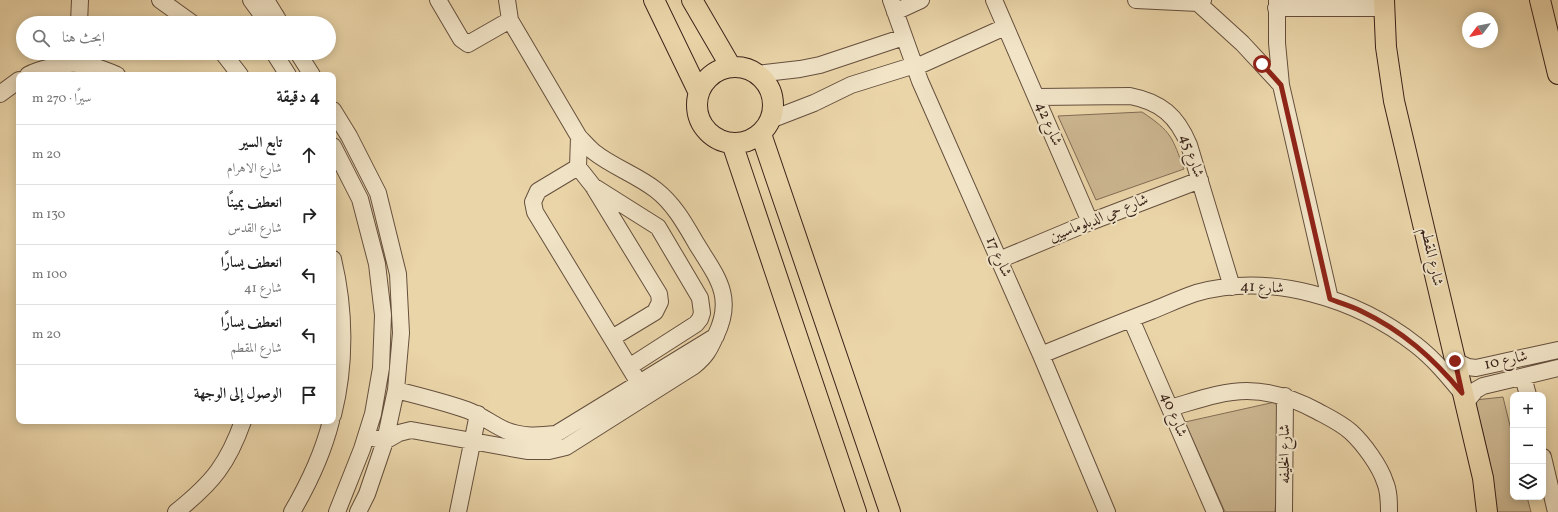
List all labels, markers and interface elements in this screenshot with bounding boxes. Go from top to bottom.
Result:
north arrow [1462,12,1498,48]
search box [16,16,336,60]
icon: search [30,27,52,49]
text: ابحث هنا [62,28,105,49]
route start [1253,55,1271,73]
text: 4 دقيقة [277,86,320,109]
text: سيرًا · 270 m [32,90,91,108]
street label: شارع 42 [1028,99,1067,150]
street label: شارع 45 [1173,131,1209,181]
text: تابع السير [240,133,282,154]
icon: ahead [298,144,320,166]
text: 20 m [32,146,61,164]
text: شارع الاهرام [227,160,282,178]
street label: شارع حي الدبلوماسيين [1046,190,1152,249]
text: انعطف يمينًا [227,193,282,214]
icon: right [298,204,320,226]
text: 130 m [32,206,65,224]
text: شارع القدس [228,220,282,238]
street label: شارع المقطم [1412,226,1448,289]
street label: شارع 17 [979,233,1016,281]
text: انعطف يسارًا [221,253,282,274]
icon: left [298,264,320,286]
text: 100 m [32,266,67,284]
street label: شارع 41 [1240,276,1284,301]
text: شارع 41 [244,280,282,298]
text: انعطف يسارًا [221,313,282,334]
icon: left [298,324,320,346]
text: 20 m [32,326,61,344]
text: شارع المقطم [231,340,282,358]
street label: شارع 10 [1482,346,1530,377]
route end [1446,352,1464,370]
text: الوصول إلى الوجهة [194,384,282,405]
icon: arrive [298,384,320,406]
street label: شارع 40 [1153,389,1192,441]
map controls [1510,392,1546,500]
button: + [1510,392,1546,428]
street label: شارع الخليفه [1275,424,1297,484]
button: − [1510,428,1546,464]
button: layers [1510,464,1546,500]

